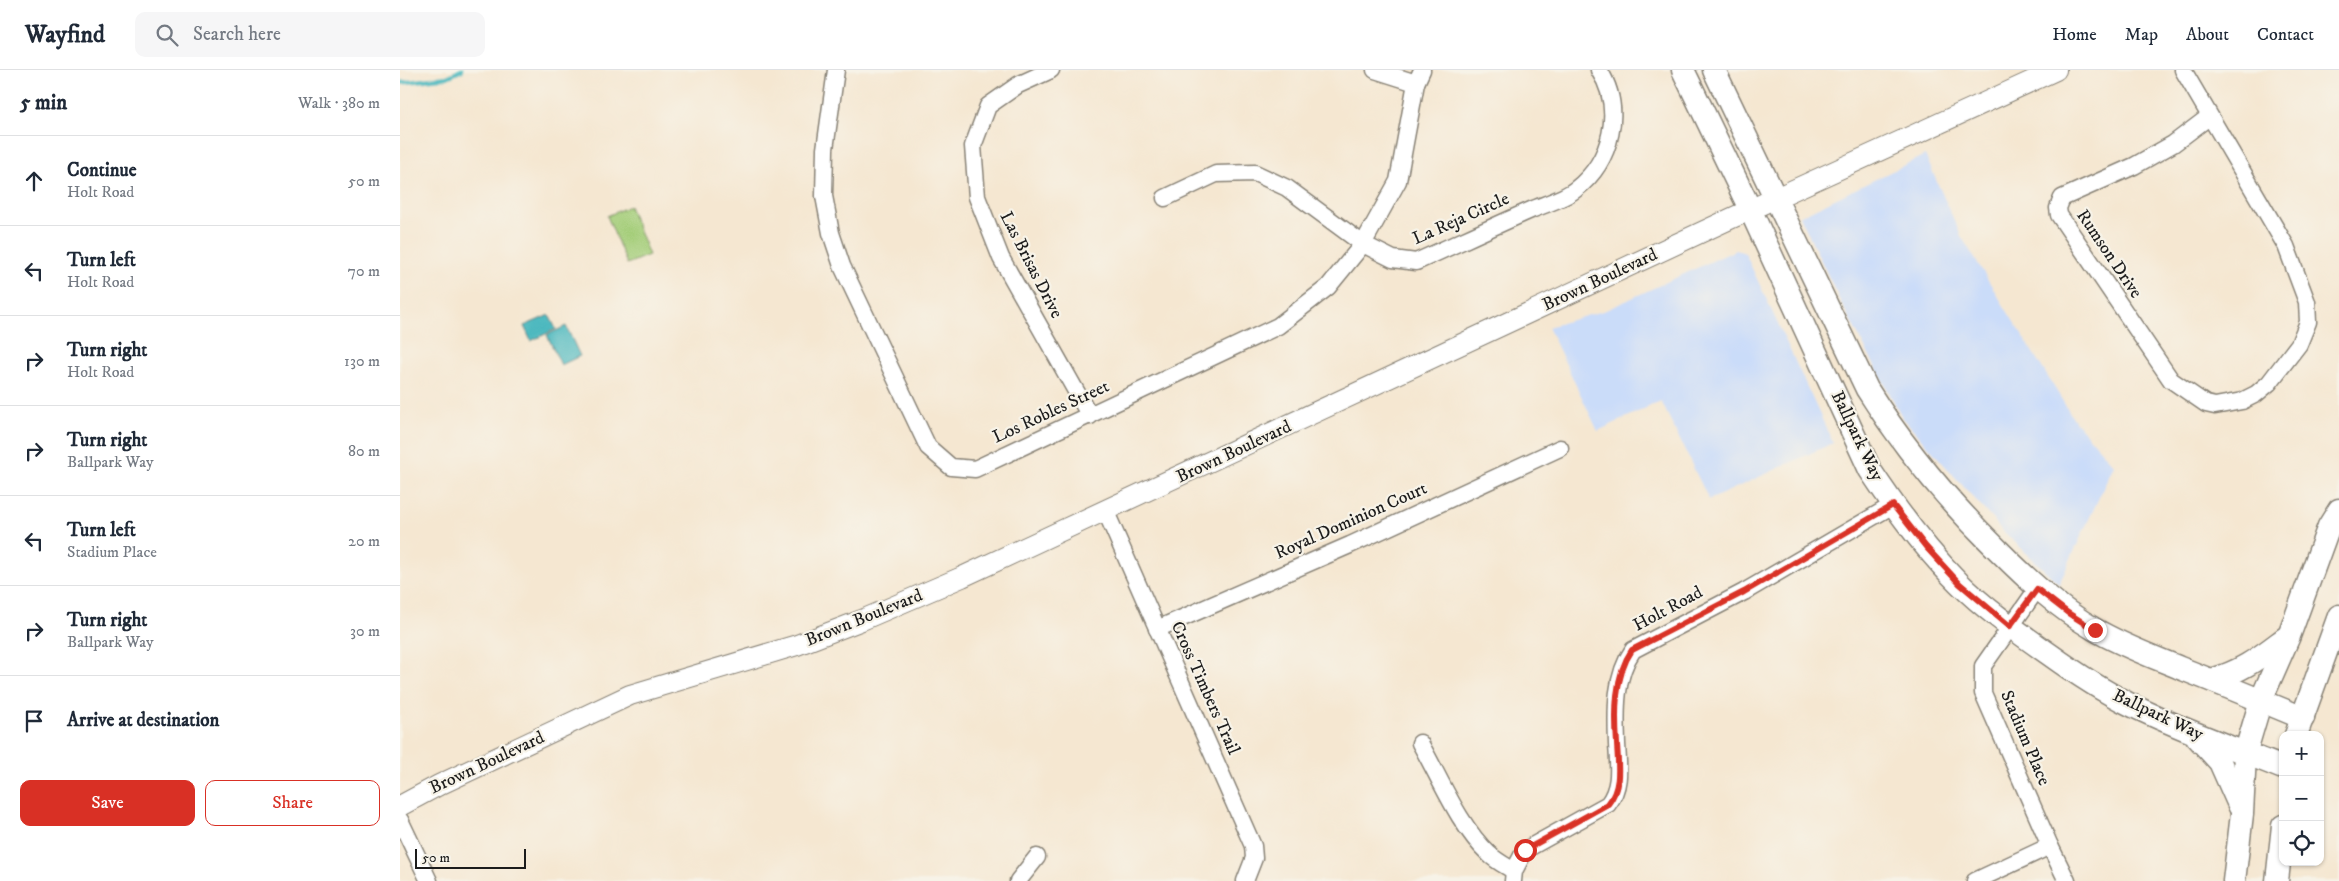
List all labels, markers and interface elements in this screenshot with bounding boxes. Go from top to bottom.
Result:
search box [135,12,485,57]
text: Wayfind [25,20,105,50]
icon: search [153,21,181,49]
text: Search here [193,23,281,46]
text: Home [2052,24,2097,46]
text: Map [2125,24,2158,46]
text: About [2186,24,2229,46]
text: Contact [2257,24,2314,46]
text: 5 min [20,90,67,116]
text: Walk · 380 m [298,93,380,113]
text: Continue [67,159,137,182]
icon: ahead [20,167,48,195]
text: 50 m [348,171,380,191]
text: Holt Road [67,182,134,202]
street label: La Reja Circle [1409,188,1513,250]
street label: Rumson Drive [2071,205,2147,303]
street label: Las Brisas Drive [995,208,1067,322]
street label: Brown Boulevard [1539,244,1661,316]
text: Turn left [67,249,136,272]
icon: left [20,257,48,285]
text: 70 m [348,261,380,281]
text: Holt Road [67,272,134,292]
text: Turn right [67,339,147,362]
icon: right [20,347,48,375]
text: 130 m [344,351,380,371]
text: Holt Road [67,362,134,382]
street label: Los Robles Street [989,375,1113,449]
street label: Ballpark Way [1826,387,1888,485]
street label: Brown Boulevard [1173,416,1295,488]
text: Turn right [67,429,147,452]
icon: right [20,437,48,465]
text: 80 m [348,441,380,461]
text: Ballpark Way [67,452,154,472]
street label: Royal Dominion Court [1271,477,1431,564]
text: Turn left [67,519,136,542]
icon: left [20,527,48,555]
text: 20 m [348,531,380,551]
text: Stadium Place [67,542,157,562]
street label: Holt Road [1629,582,1707,636]
street label: Brown Boulevard [802,585,926,651]
text: Turn right [67,609,147,632]
icon: right [20,617,48,645]
street label: Cross Timbers Trail [1166,618,1244,759]
route end [2084,619,2107,642]
text: 30 m [350,621,380,641]
text: Ballpark Way [67,632,154,652]
street label: Ballpark Way [2109,684,2207,746]
street label: Stadium Place [1995,687,2055,789]
icon: arrive [20,707,48,735]
text: Arrive at destination [67,709,219,732]
street label: Brown Boulevard [426,727,548,799]
map controls [2279,731,2324,866]
button: + [2279,731,2324,776]
button: − [2279,776,2324,821]
button: Save [20,780,195,826]
button: Share [205,780,380,826]
button: locate [2279,821,2324,866]
route start [1514,839,1537,862]
scale bar [415,846,526,869]
text: 50 m [422,849,450,867]

